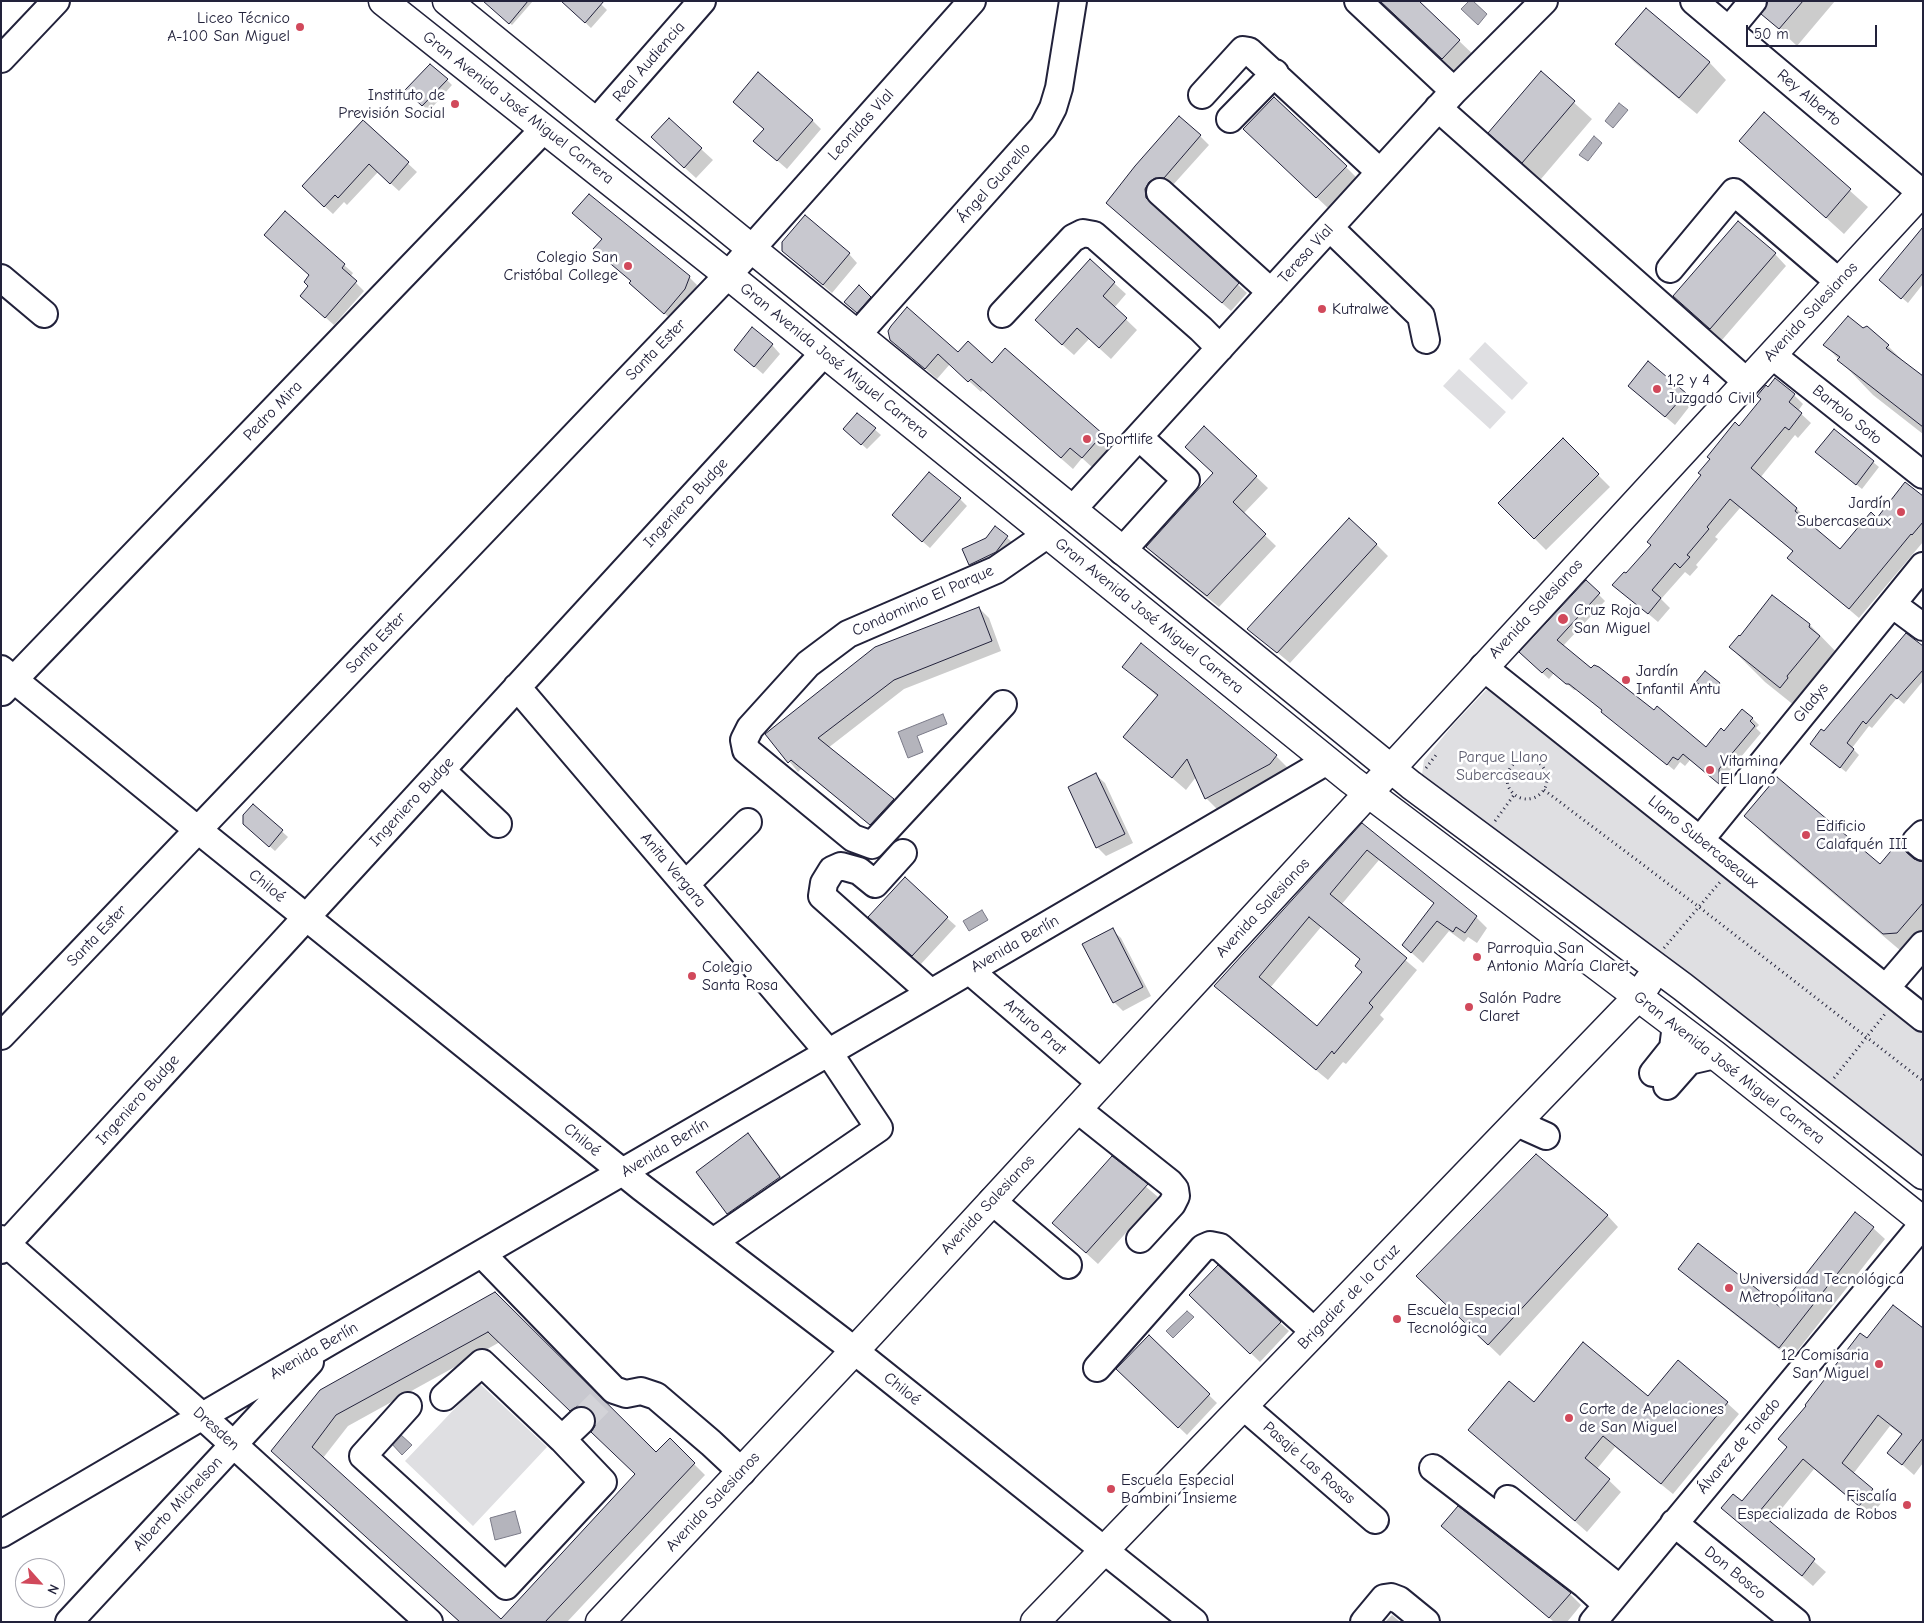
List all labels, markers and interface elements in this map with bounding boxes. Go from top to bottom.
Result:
place label: Liceo Técnico A-100 San Miguel [167,8,290,46]
scale bar [1749,15,1880,47]
street label: Real Audiencia [609,18,689,106]
marker: Liceo Técnico A-100 San Miguel [294,21,306,33]
text: 50 m [1754,25,1789,43]
street label: Gran Avenida José Miguel Carrera [419,27,617,189]
street label: Rey Alberto [1773,66,1845,130]
place label: Instituto de Previsión Social [338,85,445,123]
street label: Leonidas Vial [824,85,898,165]
marker: Instituto de Previsión Social [449,98,461,110]
street label: Ángel Guarello [953,139,1035,227]
street label: Teresa Vial [1274,220,1338,288]
place label: Colegio San Cristóbal College [503,247,618,285]
street label: Avenida Salesianos [1760,258,1862,366]
marker: Colegio San Cristóbal College [622,260,634,272]
street label: Gran Avenida José Miguel Carrera [736,279,932,443]
place label: Kutralwe [1332,299,1389,319]
marker: Kutralwe [1316,303,1328,315]
street label: Santa Ester [622,315,690,385]
place label: 1,2 y 4 Juzgado Civil [1667,370,1755,408]
street label: Pedro Mira [240,377,306,445]
street label: Bartolo Soto [1808,381,1886,449]
marker: 1,2 y 4 Juzgado Civil [1651,383,1663,395]
place label: Sportlife [1097,429,1153,449]
marker: Sportlife [1081,433,1093,445]
street label: Ingeniero Budge [640,454,732,552]
place label: Jardín Subercaseaux [1797,493,1891,531]
marker: Jardín Subercaseaux [1895,506,1907,518]
street label: Gran Avenida José Miguel Carrera [1051,534,1247,698]
street label: Avenida Salesianos [1485,555,1587,663]
street label: Condominio El Parque [849,561,997,641]
place label: Cruz Roja San Miguel [1574,600,1650,638]
street label: Santa Ester [342,608,410,678]
marker: Cruz Roja San Miguel [1556,612,1570,626]
place label: Jardín Infantil Antu [1636,661,1720,699]
marker: Jardín Infantil Antu [1620,674,1632,686]
street label: Gladys [1789,679,1833,727]
park label: Parque Llano Subercaseaux [1456,747,1550,785]
place label: Vitamina El Llano [1720,751,1779,789]
street label: Ingeniero Budge [366,753,458,851]
marker: Vitamina El Llano [1704,764,1716,776]
street label: Llano Subercaseaux [1644,792,1762,892]
place label: Edificio Calafquén III [1816,816,1907,854]
street label: Anita Vergara [636,829,710,911]
marker: Edificio Calafquén III [1800,829,1812,841]
street label: Avenida Salesianos [1212,854,1314,962]
street label: Chiloé [245,865,289,907]
street label: Santa Ester [63,901,131,971]
street label: Avenida Berlín [968,911,1062,977]
place label: Parroquia San Antonio María Claret [1487,938,1629,976]
marker: Parroquia San Antonio María Claret [1471,951,1483,963]
place label: Colegio Santa Rosa [702,957,778,995]
marker: Colegio Santa Rosa [686,970,698,982]
street label: Gran Avenida José Miguel Carrera [1630,987,1828,1149]
place label: Salón Padre Claret [1479,988,1561,1026]
street label: Arturo Prat [1000,995,1070,1059]
marker: Salón Padre Claret [1463,1001,1475,1013]
street label: Ingeniero Budge [92,1051,184,1149]
street label: Avenida Berlín [618,1114,712,1182]
street label: Chiloé [560,1119,604,1161]
street label: Avenida Salesianos [937,1151,1039,1259]
street label: Brigadier de la Cruz [1294,1240,1404,1354]
place label: Universidad Tecnológica Metropolitana [1739,1269,1904,1307]
marker: Universidad Tecnológica Metropolitana [1723,1282,1735,1294]
place label: Escuela Especial Tecnológica [1407,1300,1520,1338]
marker: Escuela Especial Tecnológica [1391,1313,1403,1325]
street label: Avenida Berlín [267,1318,361,1384]
place label: 12 Comisaria San Miguel [1781,1345,1869,1383]
marker: 12 Comisaria San Miguel [1873,1358,1885,1370]
street label: Chiloé [880,1368,924,1410]
street label: Álvarez de Toledo [1693,1394,1785,1498]
place label: Corte de Apelaciones de San Miguel [1579,1399,1724,1437]
street label: Dresden [189,1403,243,1455]
marker: Corte de Apelaciones de San Miguel [1563,1412,1575,1424]
street label: Pasaje Las Rosas [1259,1418,1359,1508]
street label: Avenida Salesianos [662,1448,764,1556]
street label: Alberto Michelson [129,1453,227,1555]
place label: Escuela Especial Bambini Insieme [1121,1470,1237,1508]
marker: Escuela Especial Bambini Insieme [1105,1483,1117,1495]
place label: Fiscalía Especializada de Robos [1737,1486,1897,1524]
marker: Fiscalía Especializada de Robos [1901,1499,1913,1511]
street label: Don Bosco [1700,1542,1770,1604]
north arrow [15,1558,65,1608]
text: N [43,1582,63,1597]

